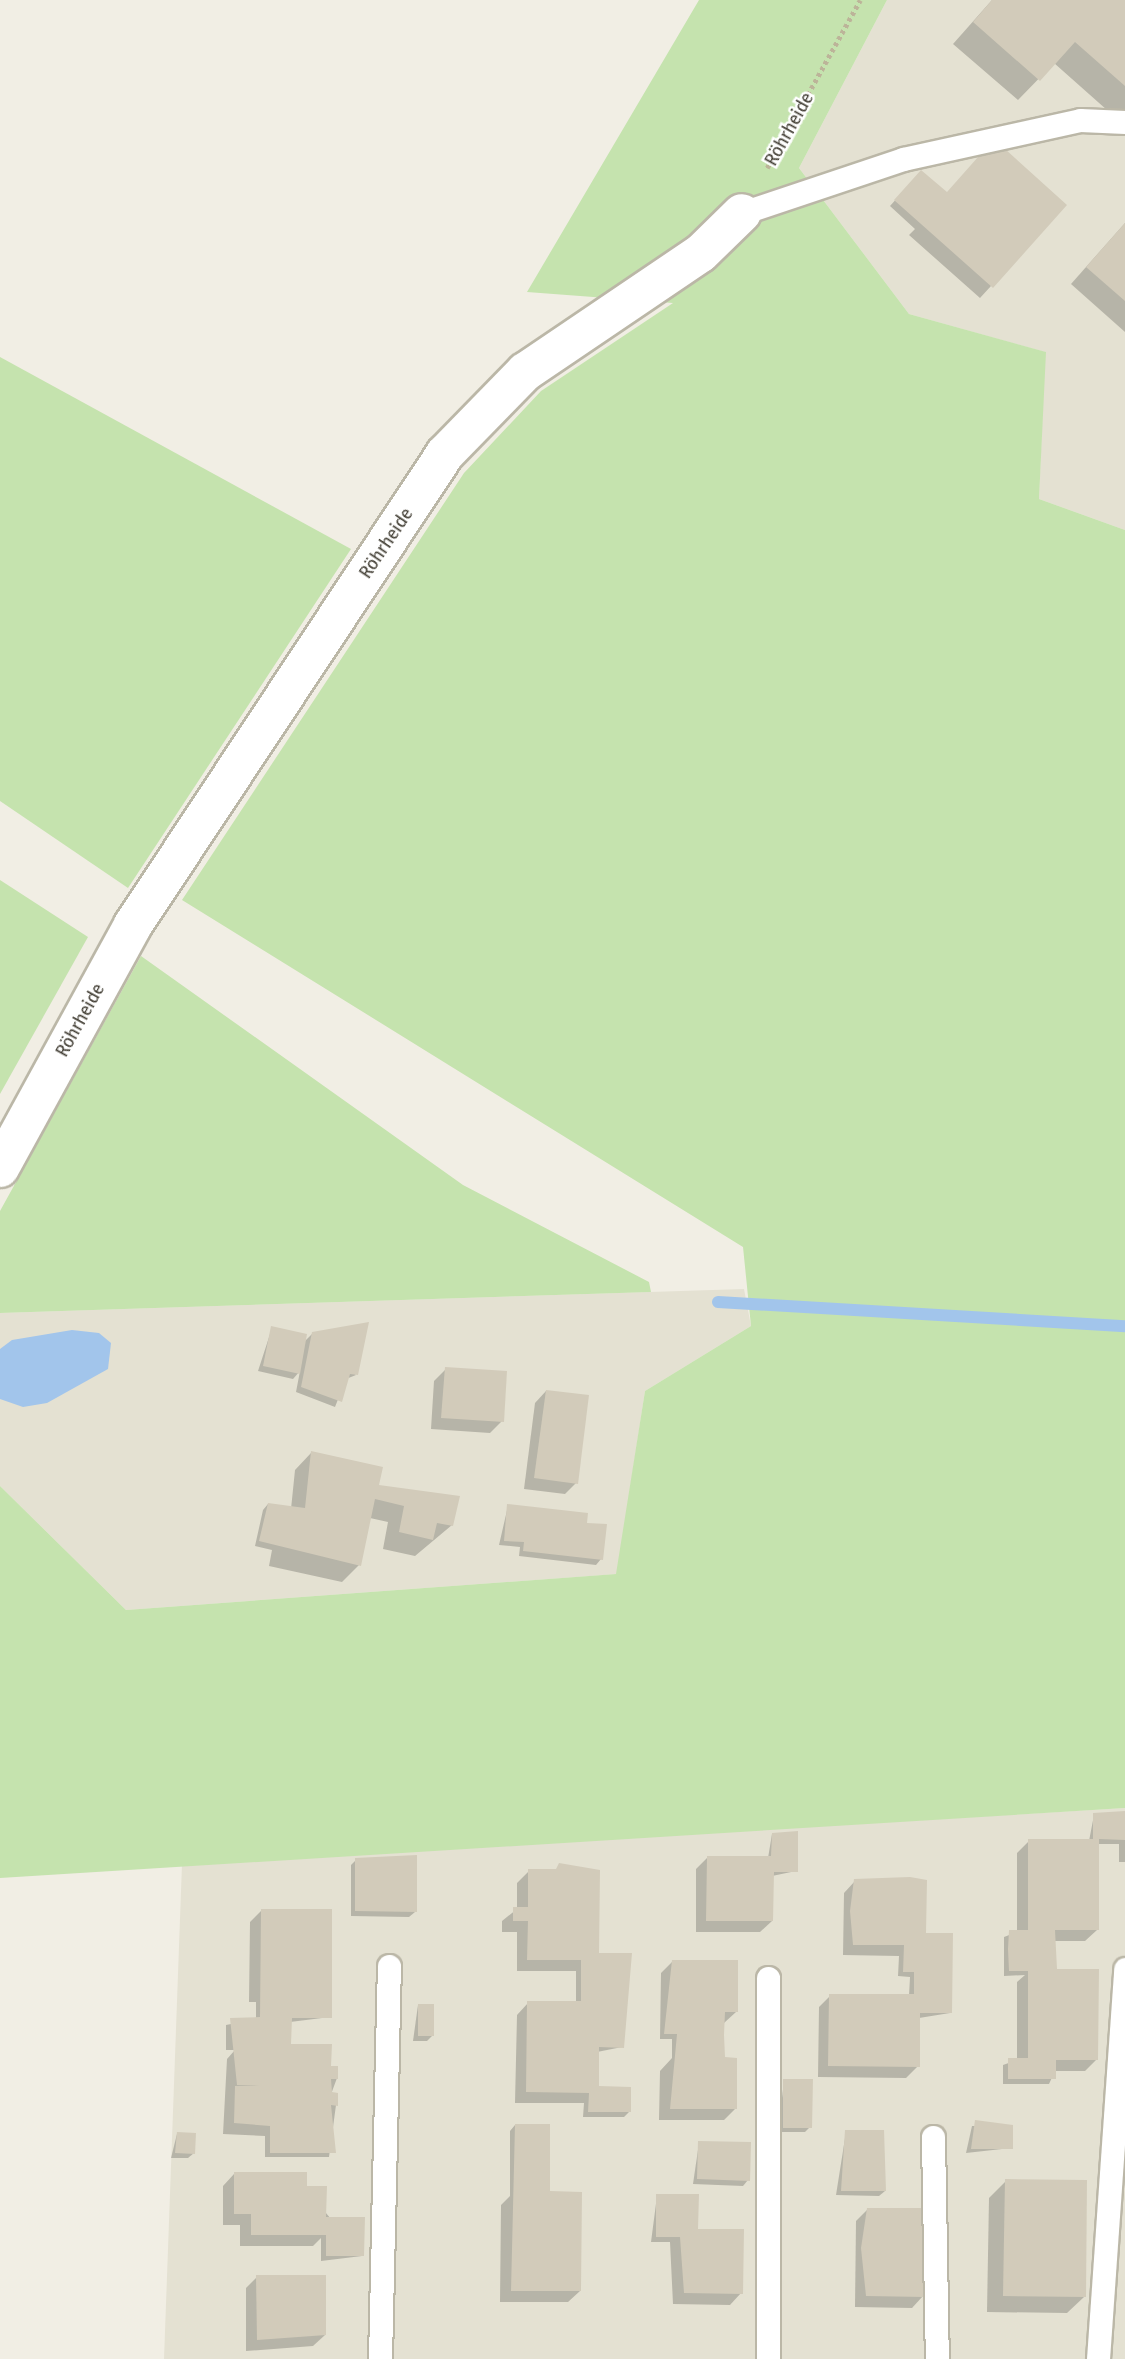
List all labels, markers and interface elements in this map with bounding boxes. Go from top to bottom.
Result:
street label: Röhrheide [760,88,818,170]
street label: Röhrheide [354,503,418,583]
street label: Röhrheide [51,979,109,1061]

